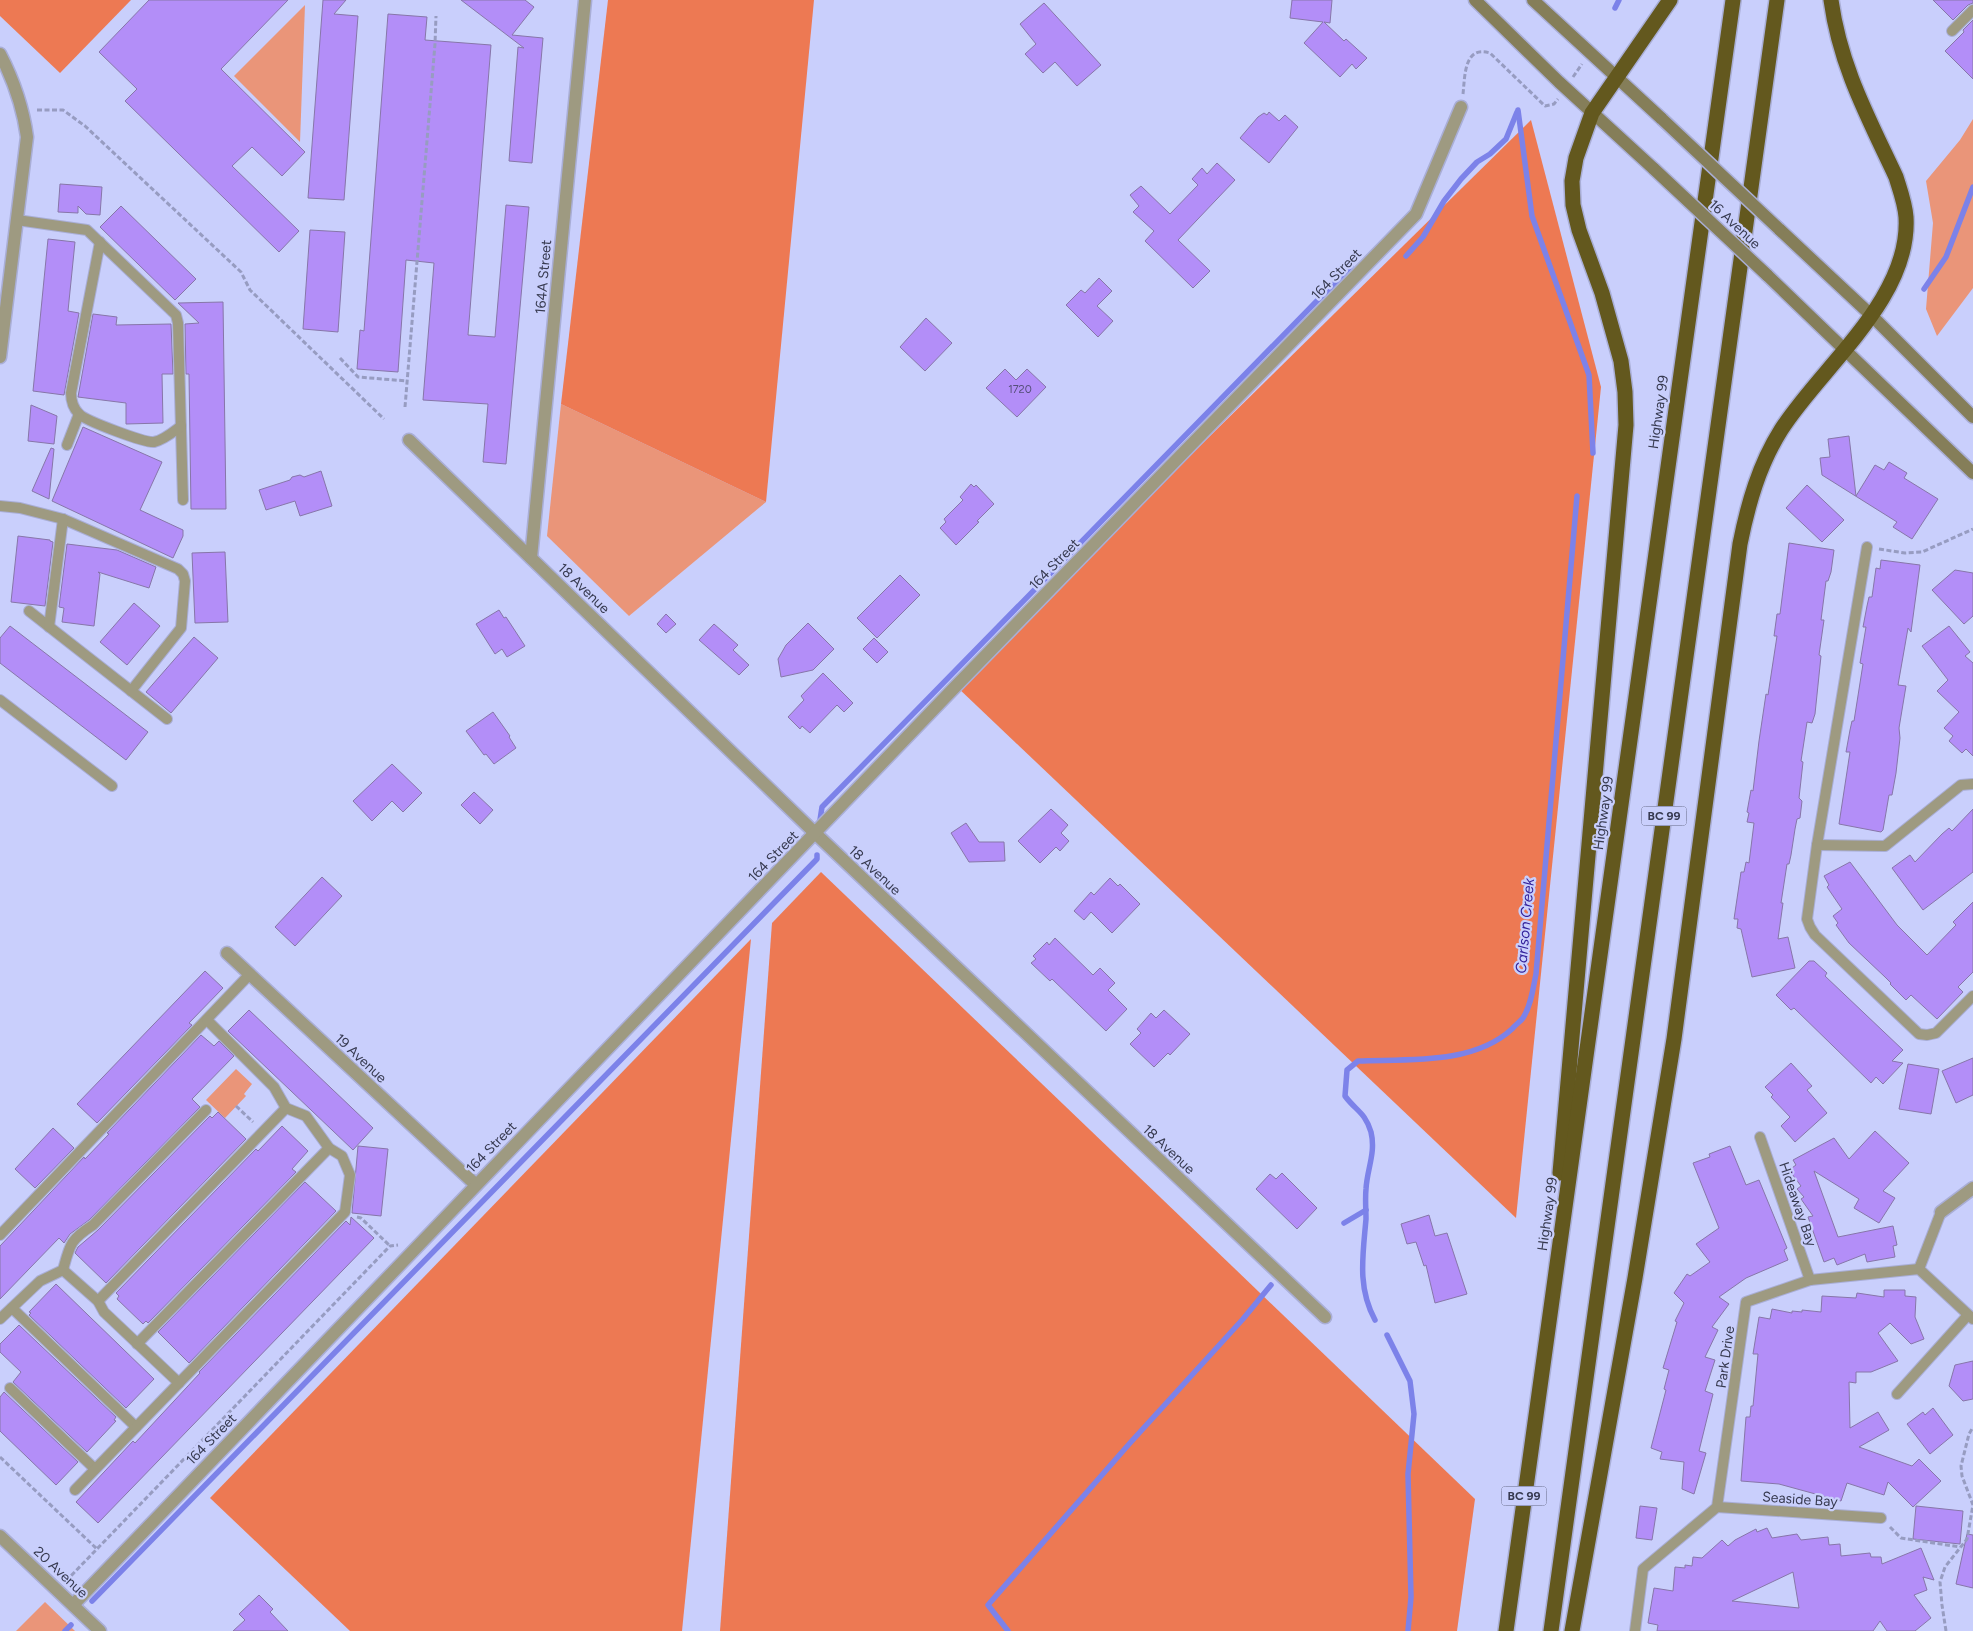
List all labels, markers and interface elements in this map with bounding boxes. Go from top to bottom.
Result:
street label: 16 Avenue [1705,196,1764,253]
street label: 164A Street [532,239,555,315]
street label: 164 Street [1308,245,1365,304]
street label: Highway 99 [1645,374,1672,450]
house number: 1720 [1008,383,1032,396]
street label: 164 Street [1026,535,1083,594]
street label: 18 Avenue [554,560,613,617]
street label: Highway 99 [1590,775,1617,851]
road number: BC 99 [1642,806,1686,826]
street label: 164 Street [745,827,802,886]
street label: 18 Avenue [845,842,905,899]
water label: Carlson Creek [1512,877,1538,974]
street label: 19 Avenue [331,1030,390,1087]
street label: 164 Street [463,1118,520,1177]
street label: 18 Avenue [1139,1121,1199,1178]
street label: Hideaway Bay [1775,1160,1820,1249]
street label: Highway 99 [1534,1176,1561,1252]
street label: Park Drive [1713,1325,1738,1389]
street label: 164 Street [183,1410,240,1469]
road number: BC 99 [1502,1486,1546,1505]
street label: Seaside Bay [1762,1488,1839,1511]
street label: 20 Avenue [30,1543,91,1602]

